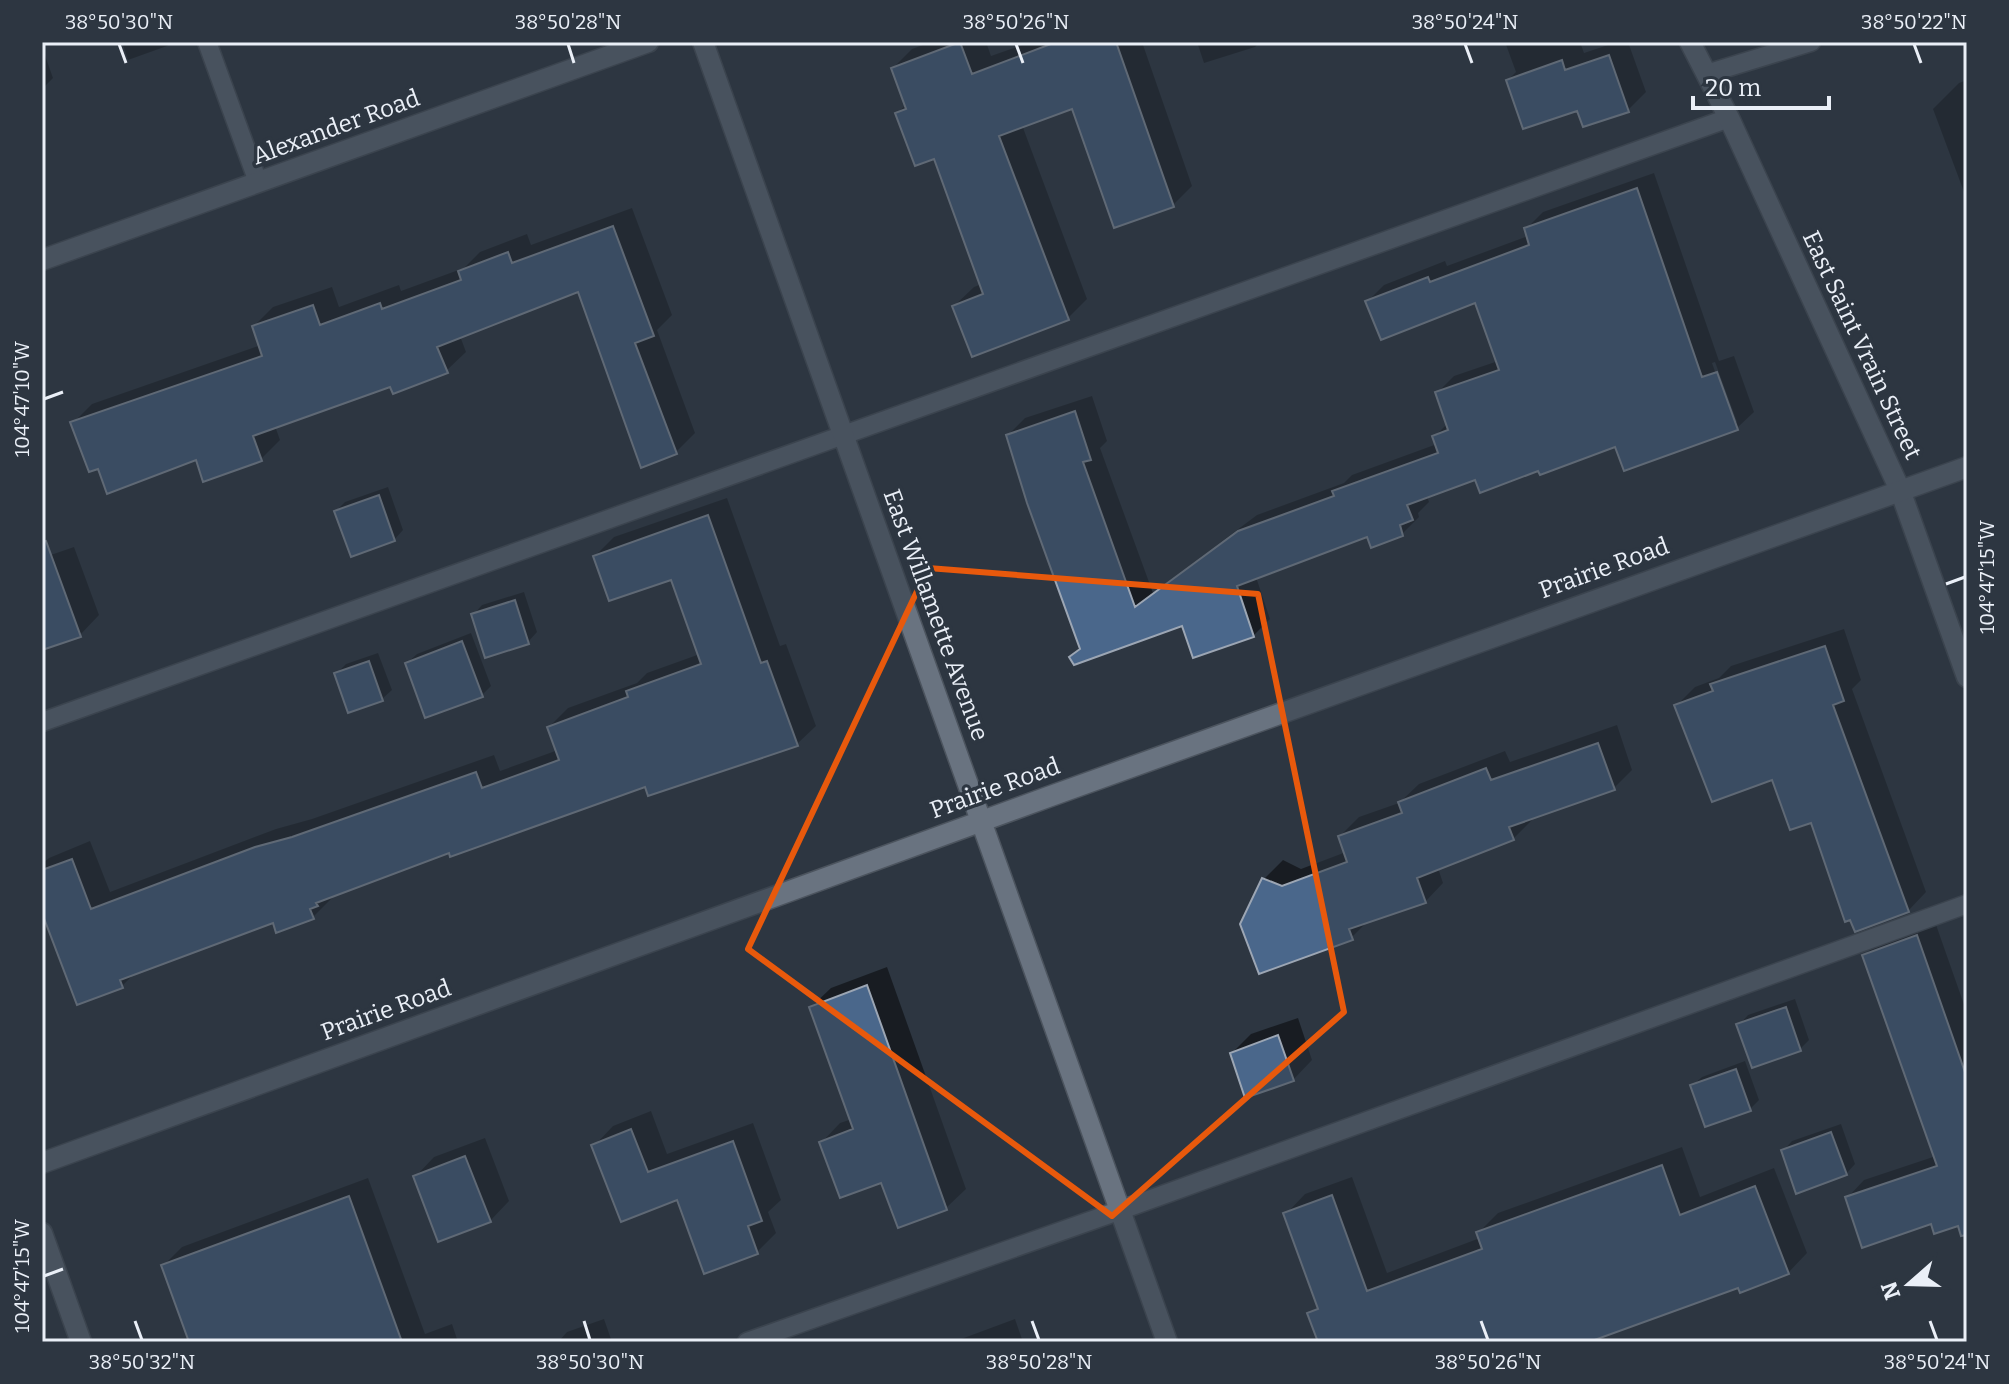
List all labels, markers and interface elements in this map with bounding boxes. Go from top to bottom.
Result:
text: 38°50'30"N [65,10,173,34]
text: 38°50'28"N [515,10,621,34]
text: 38°50'26"N [963,10,1069,34]
text: 38°50'24"N [1412,10,1518,34]
text: 38°50'22"N [1861,10,1967,34]
scale bar [1693,60,1829,110]
text: 20 m [1705,74,1761,102]
street label: Alexander Road [248,84,424,170]
street label: East Saint Vrain Street [1797,226,1927,464]
text: 104°47'10"W [10,341,34,457]
street label: East Willamette Avenue [877,486,995,744]
text: 104°47'15"W [1975,520,1999,634]
street label: Prairie Road [1535,532,1673,604]
street label: Prairie Road [926,752,1064,824]
street label: Prairie Road [317,974,455,1046]
text: 104°47'15"W [10,1219,34,1333]
north arrow [1869,1244,1949,1324]
text: N [1875,1278,1906,1303]
text: 38°50'32"N [89,1350,195,1374]
text: 38°50'30"N [536,1350,644,1374]
text: 38°50'28"N [986,1350,1092,1374]
text: 38°50'26"N [1435,1350,1541,1374]
text: 38°50'24"N [1884,1350,1990,1374]

